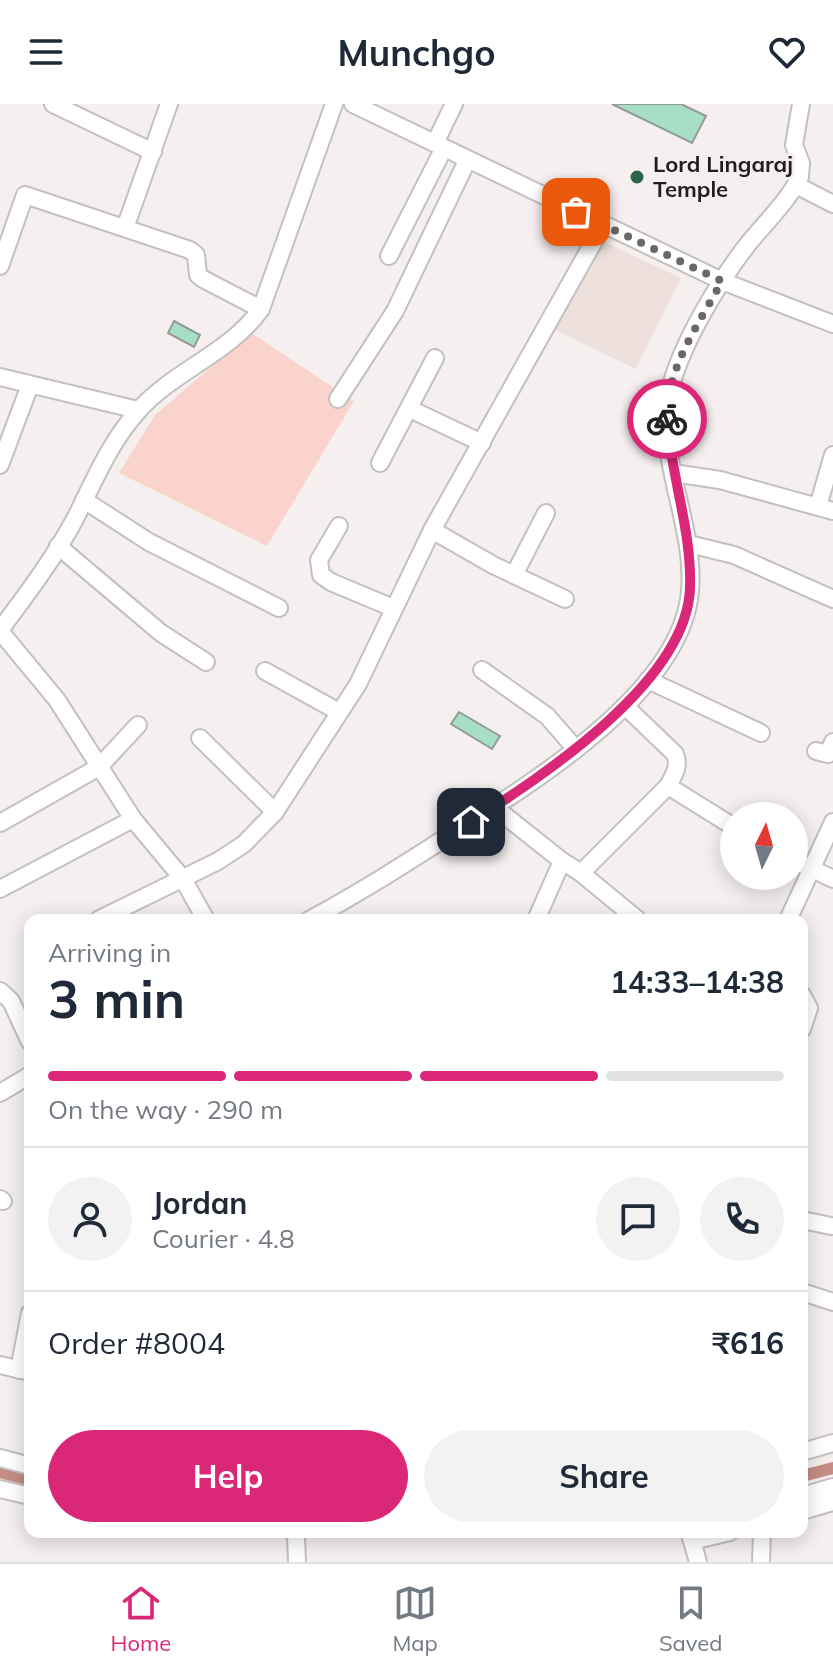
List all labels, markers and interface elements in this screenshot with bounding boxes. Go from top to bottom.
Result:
icon: menu [24,30,68,74]
text: Munchgo [337,30,496,75]
icon: heart [765,30,809,74]
place label: Lord Lingaraj Temple [653,150,793,203]
marker: Lord Lingaraj Temple [628,168,646,186]
pin [542,178,610,246]
icon: bag [554,190,598,234]
courier [627,379,707,459]
icon: bike [645,397,689,441]
pin [437,788,505,856]
icon: home [449,800,493,844]
north arrow [720,802,808,890]
map controls [720,802,808,890]
text: Arriving in [48,936,171,969]
text: 14:33–14:38 [610,963,784,1001]
text: 3 min [48,966,185,1031]
text: On the way · 290 m [48,1093,283,1126]
button: person [48,1177,132,1261]
button: chat [596,1177,680,1261]
button: phone [700,1177,784,1261]
text: Jordan [152,1184,247,1222]
text: Courier · 4.8 [152,1222,295,1255]
text: Order #8004 [48,1324,225,1362]
text: ₹616 [712,1324,784,1362]
button: Help [48,1430,408,1522]
button: Share [424,1430,784,1522]
tab: Home [111,1581,171,1657]
tab: Map [392,1581,438,1657]
tab: Saved [659,1581,722,1657]

